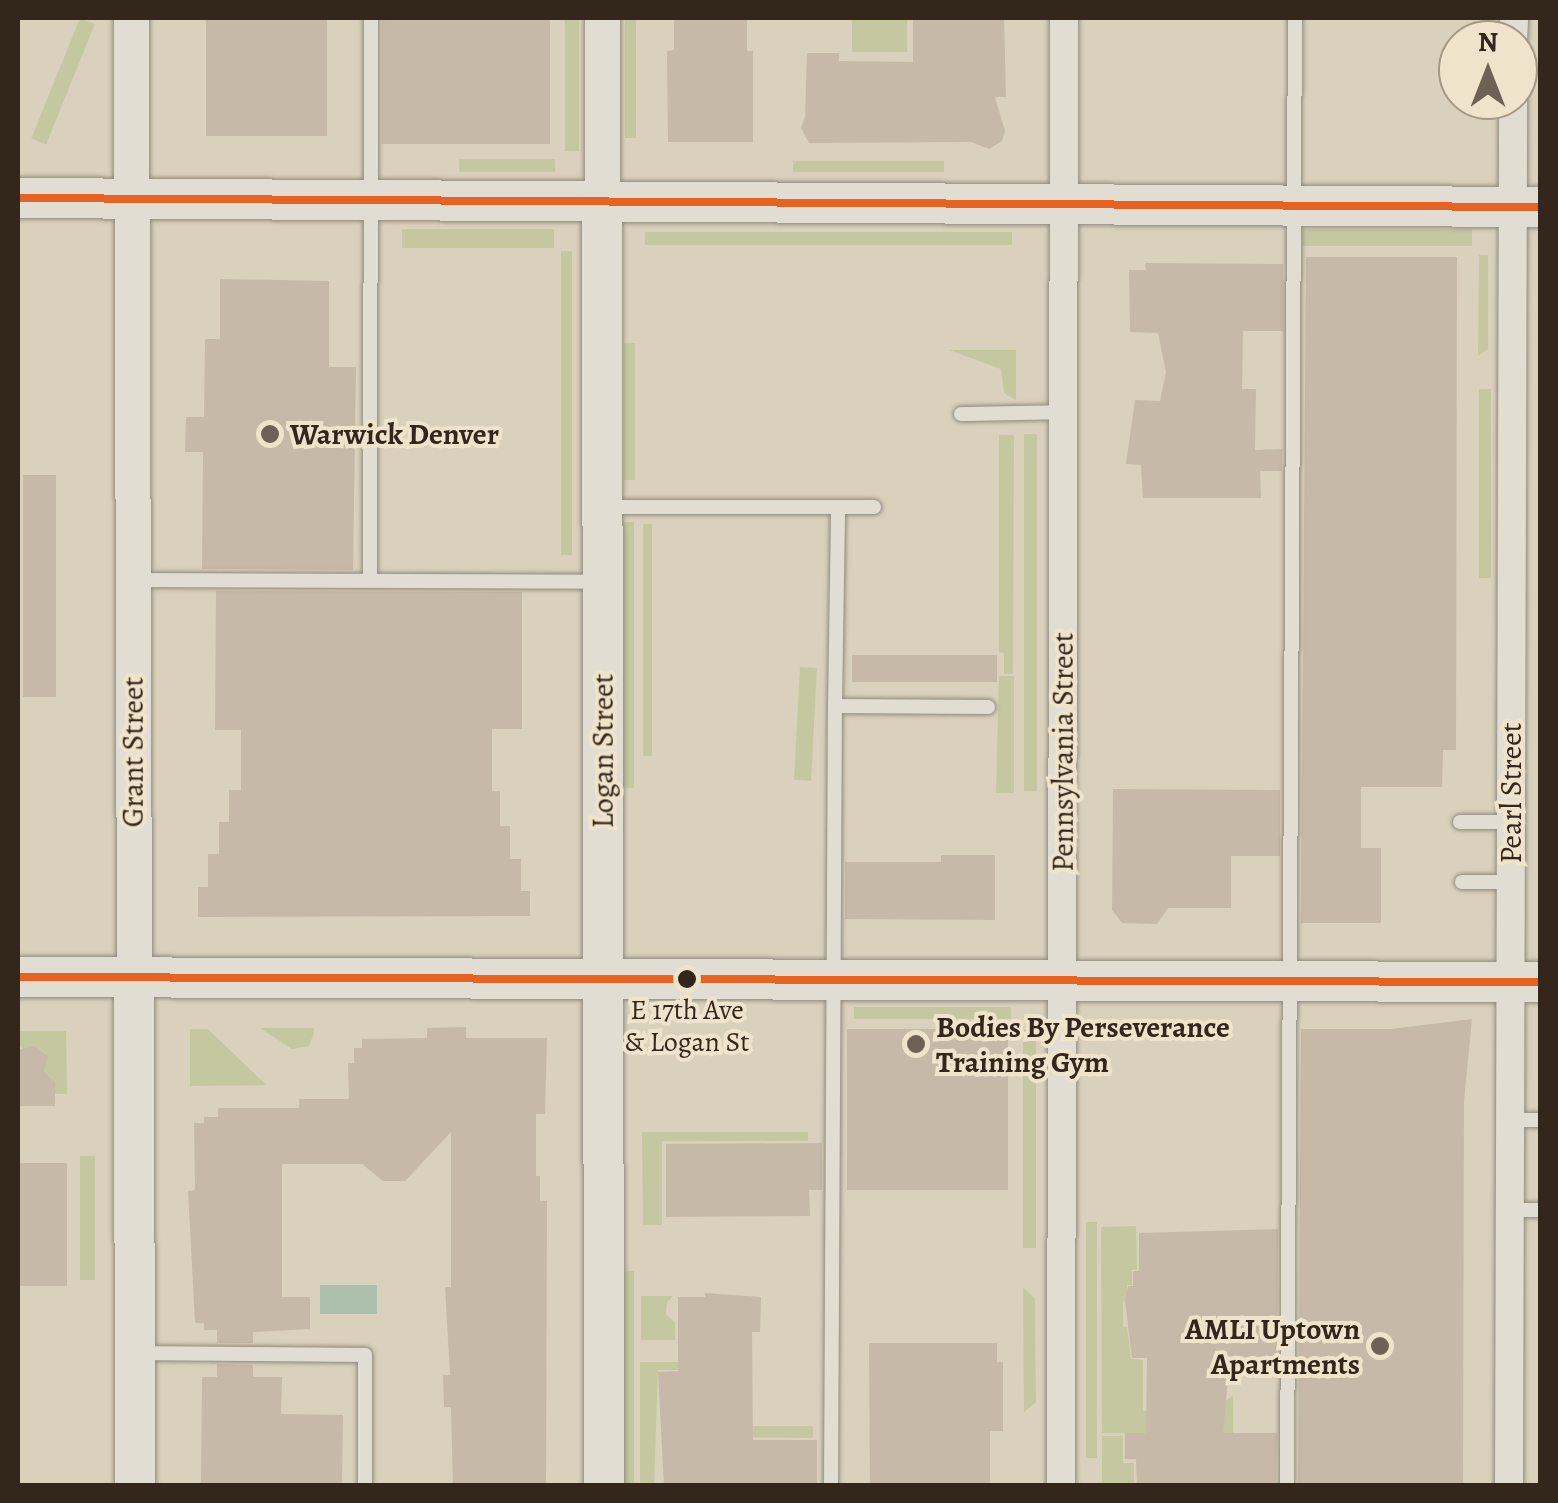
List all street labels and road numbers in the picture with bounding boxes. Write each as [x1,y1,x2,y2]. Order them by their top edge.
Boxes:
street label: Pennsylvania Street [1045,632,1081,872]
street label: Logan Street [585,674,621,828]
street label: Grant Street [115,677,151,827]
street label: Pearl Street [1493,722,1529,864]

